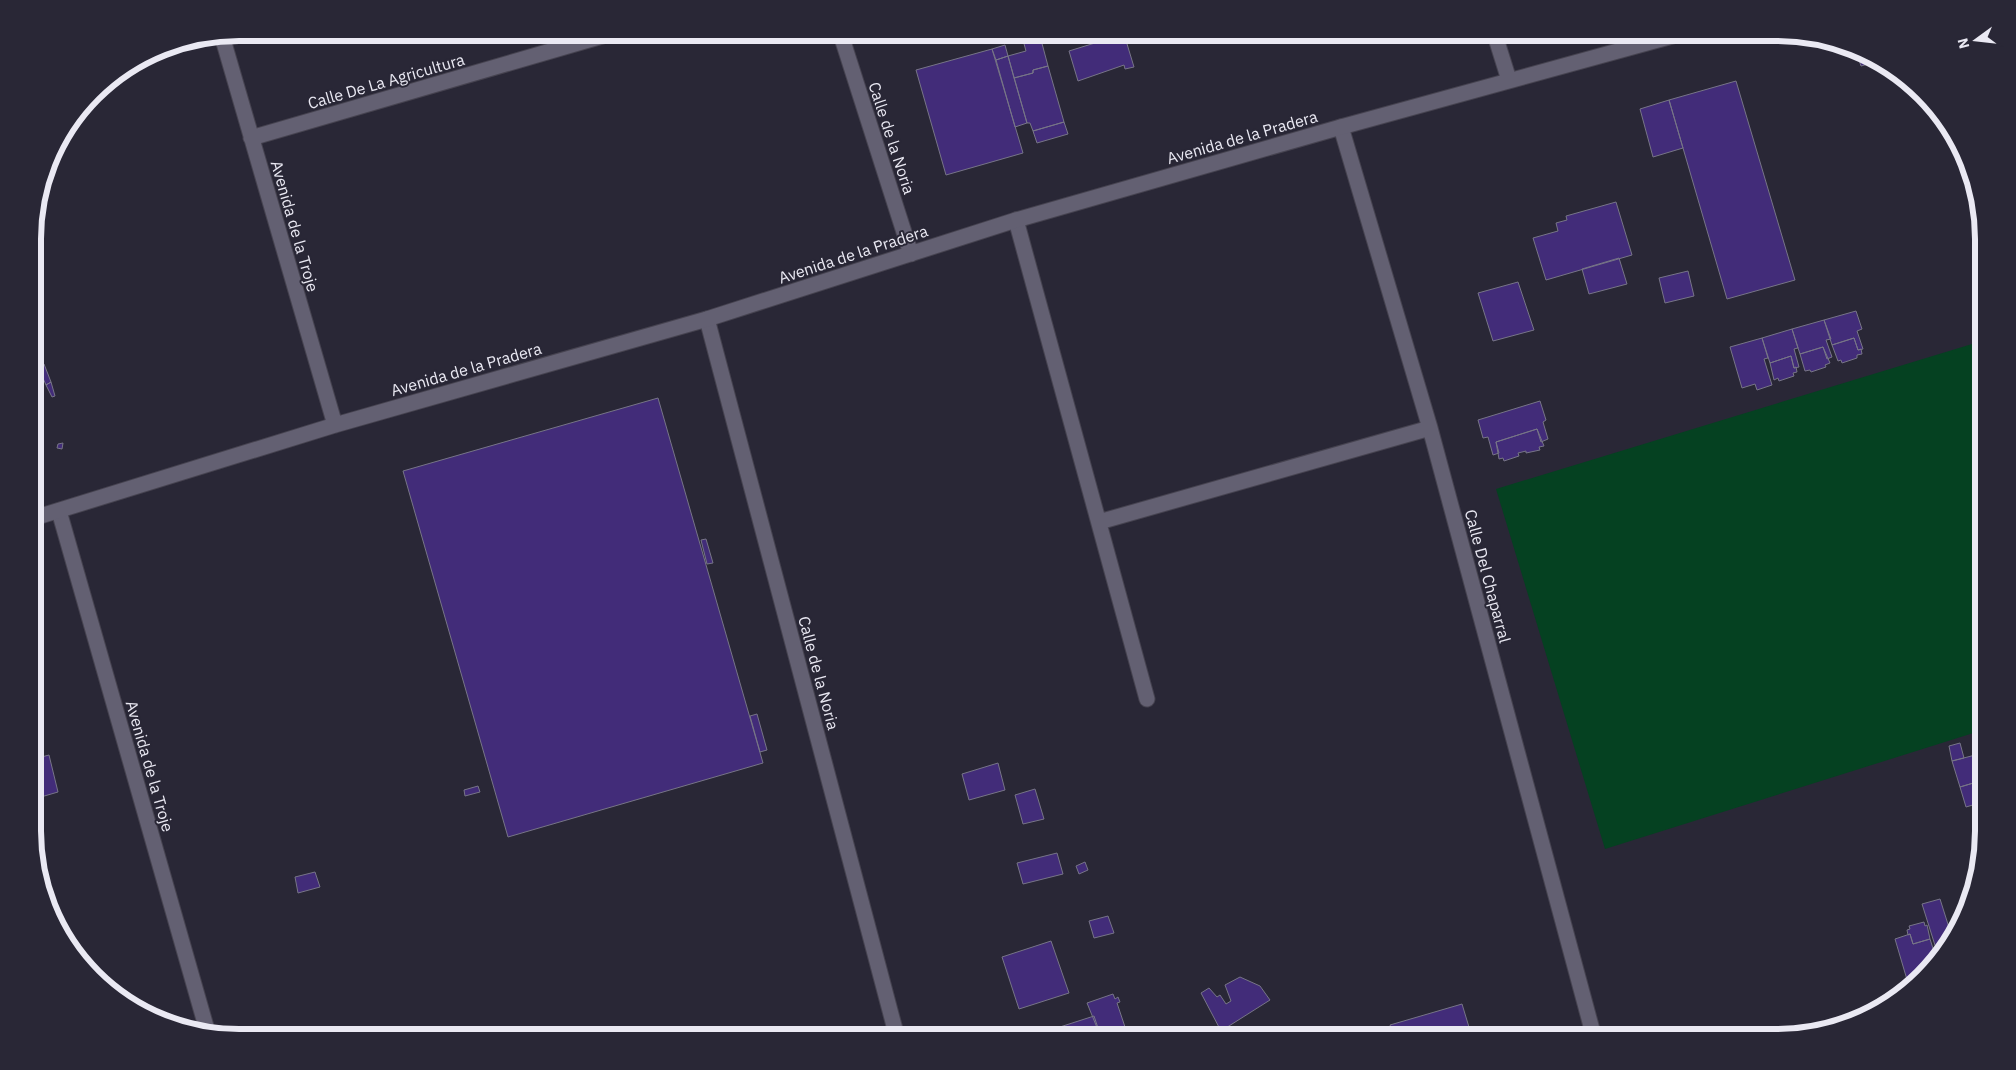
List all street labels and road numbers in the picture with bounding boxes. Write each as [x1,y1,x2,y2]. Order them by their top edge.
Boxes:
street label: Calle De La Agricultura [305,49,467,113]
street label: Calle de la Noria [864,79,920,197]
street label: Avenida de la Pradera [1164,106,1320,168]
street label: Avenida de la Troje [267,158,323,294]
street label: Avenida de la Pradera [776,220,931,288]
street label: Avenida de la Pradera [388,338,544,400]
street label: Calle Del Chaparral [1461,507,1515,645]
street label: Calle de la Noria [794,614,844,732]
street label: Avenida de la Troje [122,698,178,834]

